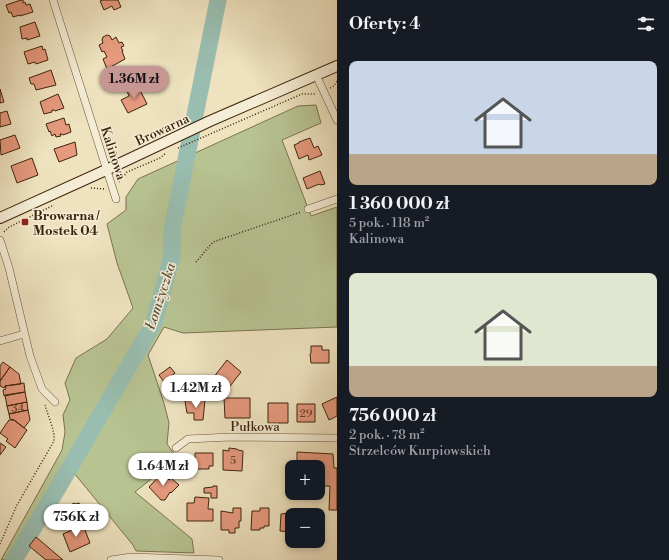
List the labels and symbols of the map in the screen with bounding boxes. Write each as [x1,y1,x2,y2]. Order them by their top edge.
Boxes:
pin: 1.36M zł [93,66,175,100]
street label: Browarna [132,110,192,150]
street label: Kalinowa [97,125,129,182]
place label: Browarna / Mostek 04 [33,208,100,239]
marker: Browarna / Mostek 04 [20,217,30,227]
water label: Łomżyczka [141,261,180,333]
pin: 1.42M zł [155,375,237,409]
house number: 34 [12,402,25,416]
house number: 29 [300,407,313,421]
street label: Pułkowa [230,419,280,435]
pin: 1.64M zł [122,453,204,487]
house number: 5 [230,454,236,468]
pin: 756K zł [39,504,113,538]

